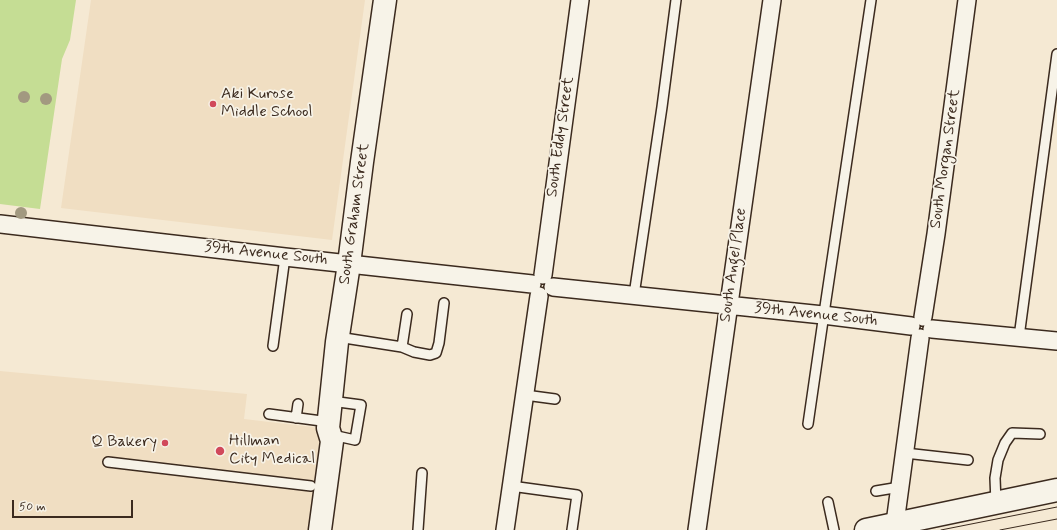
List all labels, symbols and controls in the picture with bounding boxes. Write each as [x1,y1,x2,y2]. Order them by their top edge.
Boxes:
street label: South Eddy Street [543,76,579,198]
place label: Aki Kurose Middle School [221,85,312,123]
street label: South Morgan Street [927,88,965,230]
marker: Aki Kurose Middle School [208,99,218,109]
street label: South Graham Street [336,142,374,286]
street label: South Angel Place [716,207,752,323]
street label: 39th Avenue South [203,238,329,270]
street label: 39th Avenue South [753,299,879,331]
place label: Hillman City Medical [229,432,315,470]
place label: Q Bakery [91,433,157,453]
marker: Q Bakery [160,438,170,448]
marker: Hillman City Medical [214,445,226,457]
scale bar [14,492,135,518]
text: 50 m [19,499,46,515]

